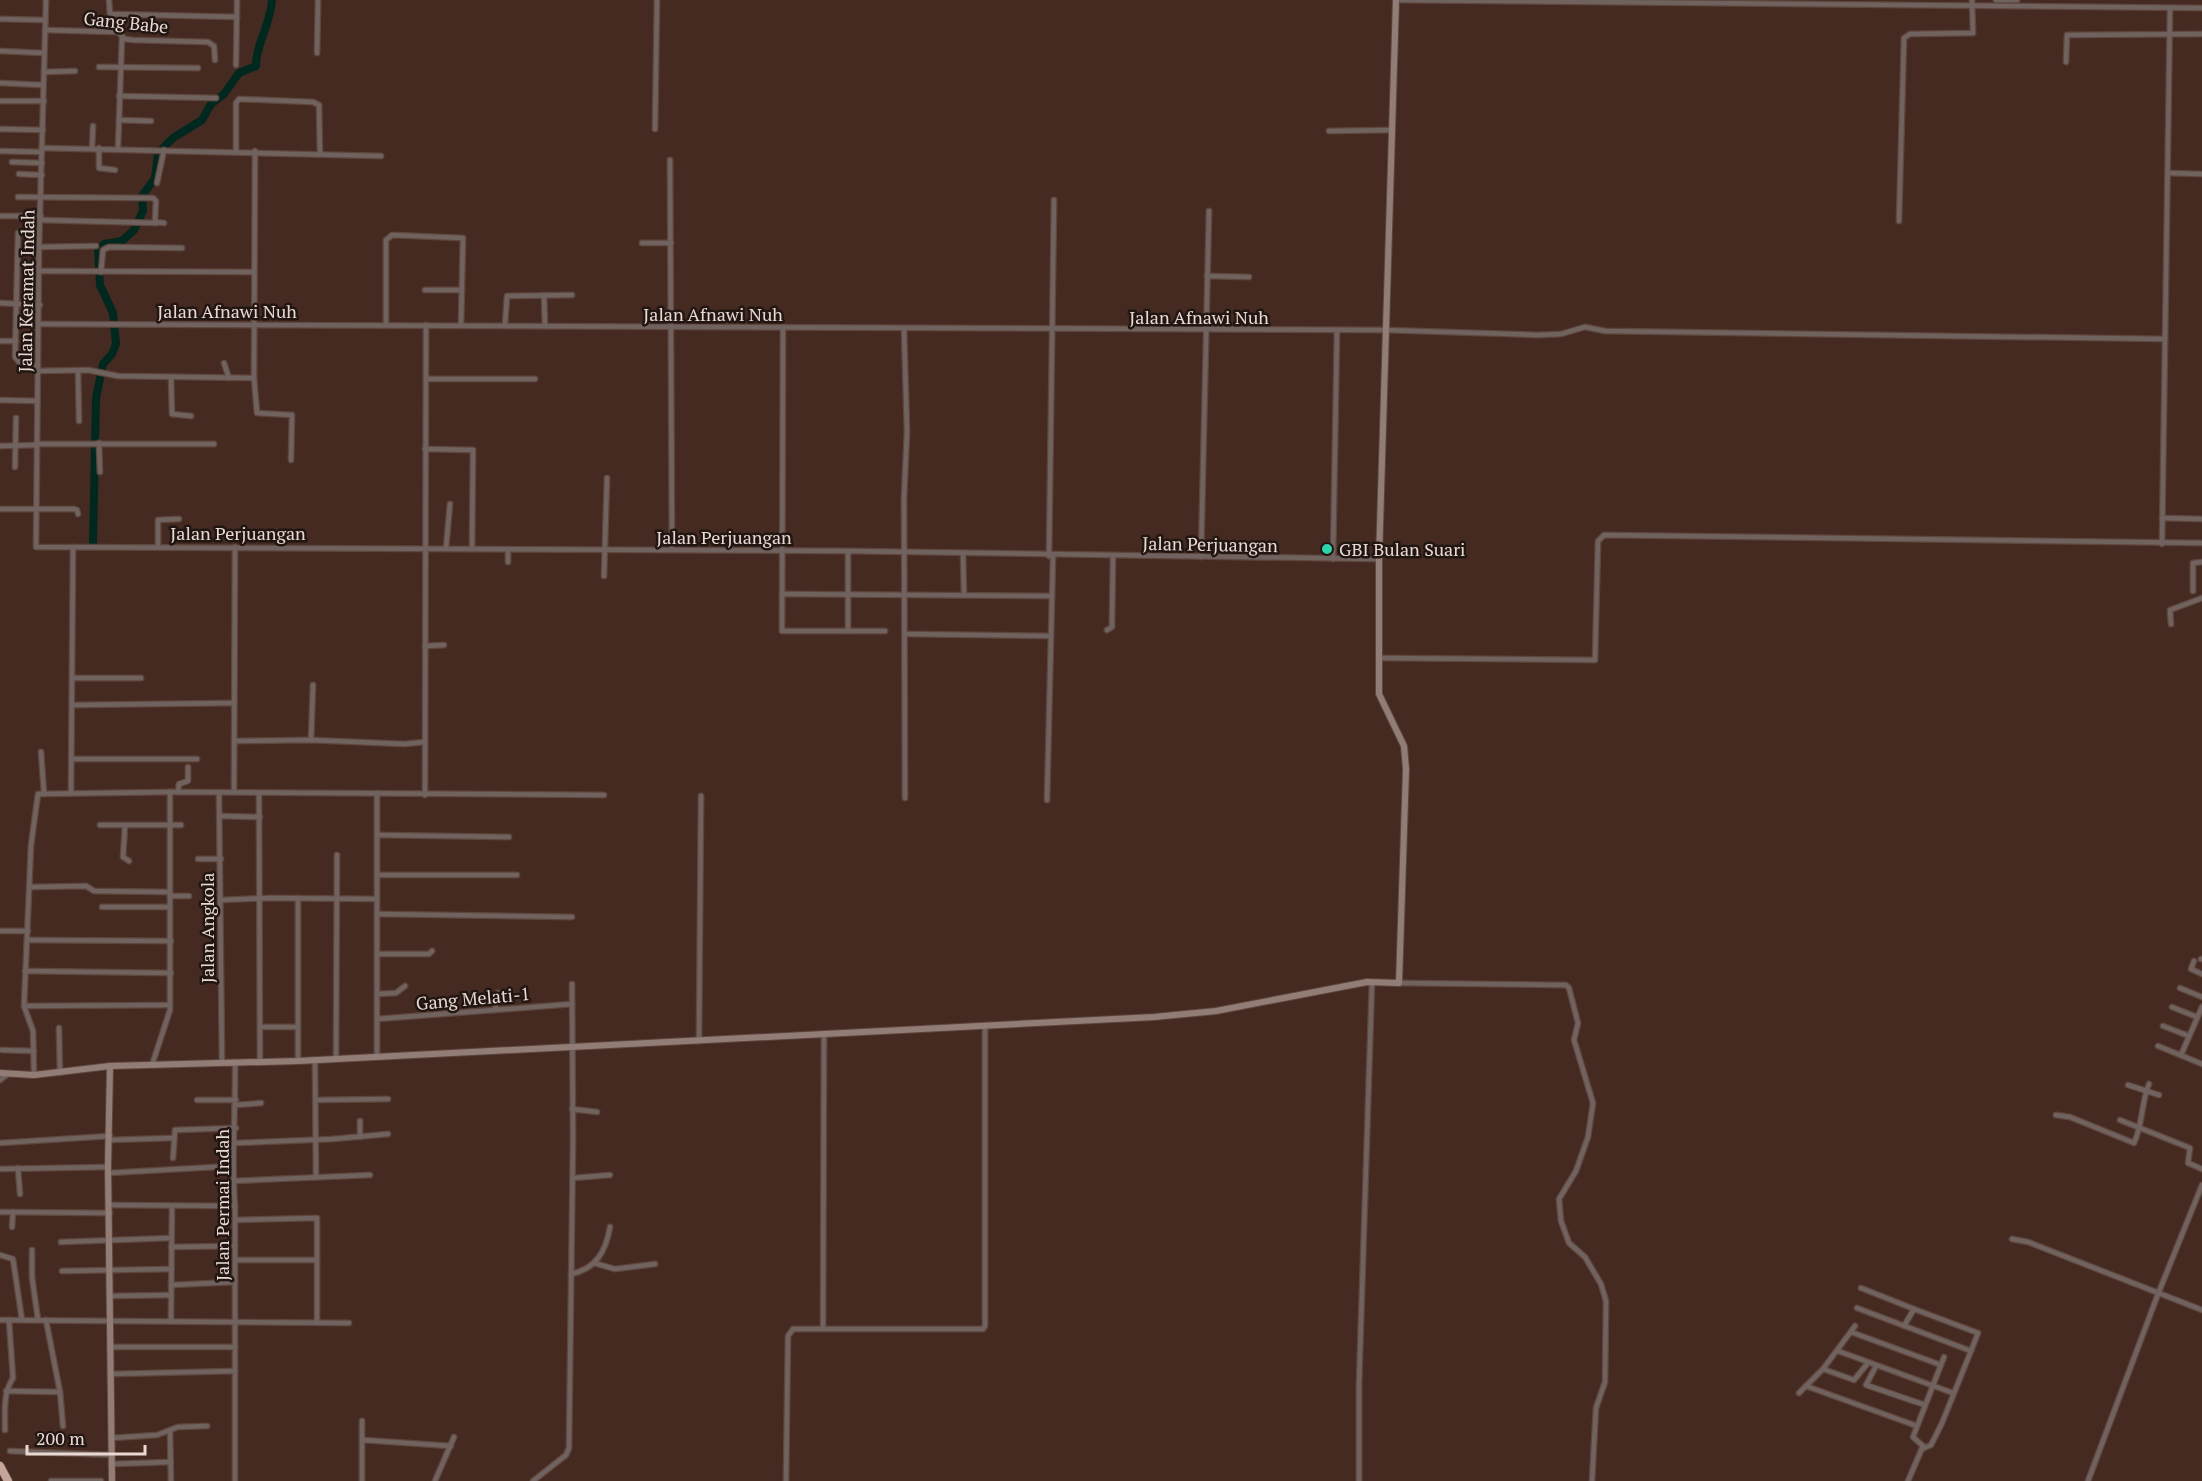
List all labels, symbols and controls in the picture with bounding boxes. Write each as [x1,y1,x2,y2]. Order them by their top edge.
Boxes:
street label: Gang Babe [82,6,170,38]
street label: Jalan Keramat Indah [13,209,39,373]
street label: Jalan Afnawi Nuh [157,299,297,323]
street label: Jalan Afnawi Nuh [643,302,783,326]
street label: Jalan Afnawi Nuh [1129,305,1269,329]
street label: Jalan Perjuangan [170,521,306,545]
street label: Jalan Perjuangan [656,525,792,549]
street label: Jalan Perjuangan [1142,531,1278,557]
place label: GBI Bulan Suari [1339,537,1466,561]
marker: GBI Bulan Suari [1320,542,1334,556]
street label: Jalan Angkola [195,873,219,983]
street label: Gang Melati-1 [415,981,531,1015]
street label: Jalan Permai Indah [210,1129,234,1281]
scale bar [27,1418,146,1456]
text: 200 m [36,1426,85,1450]

